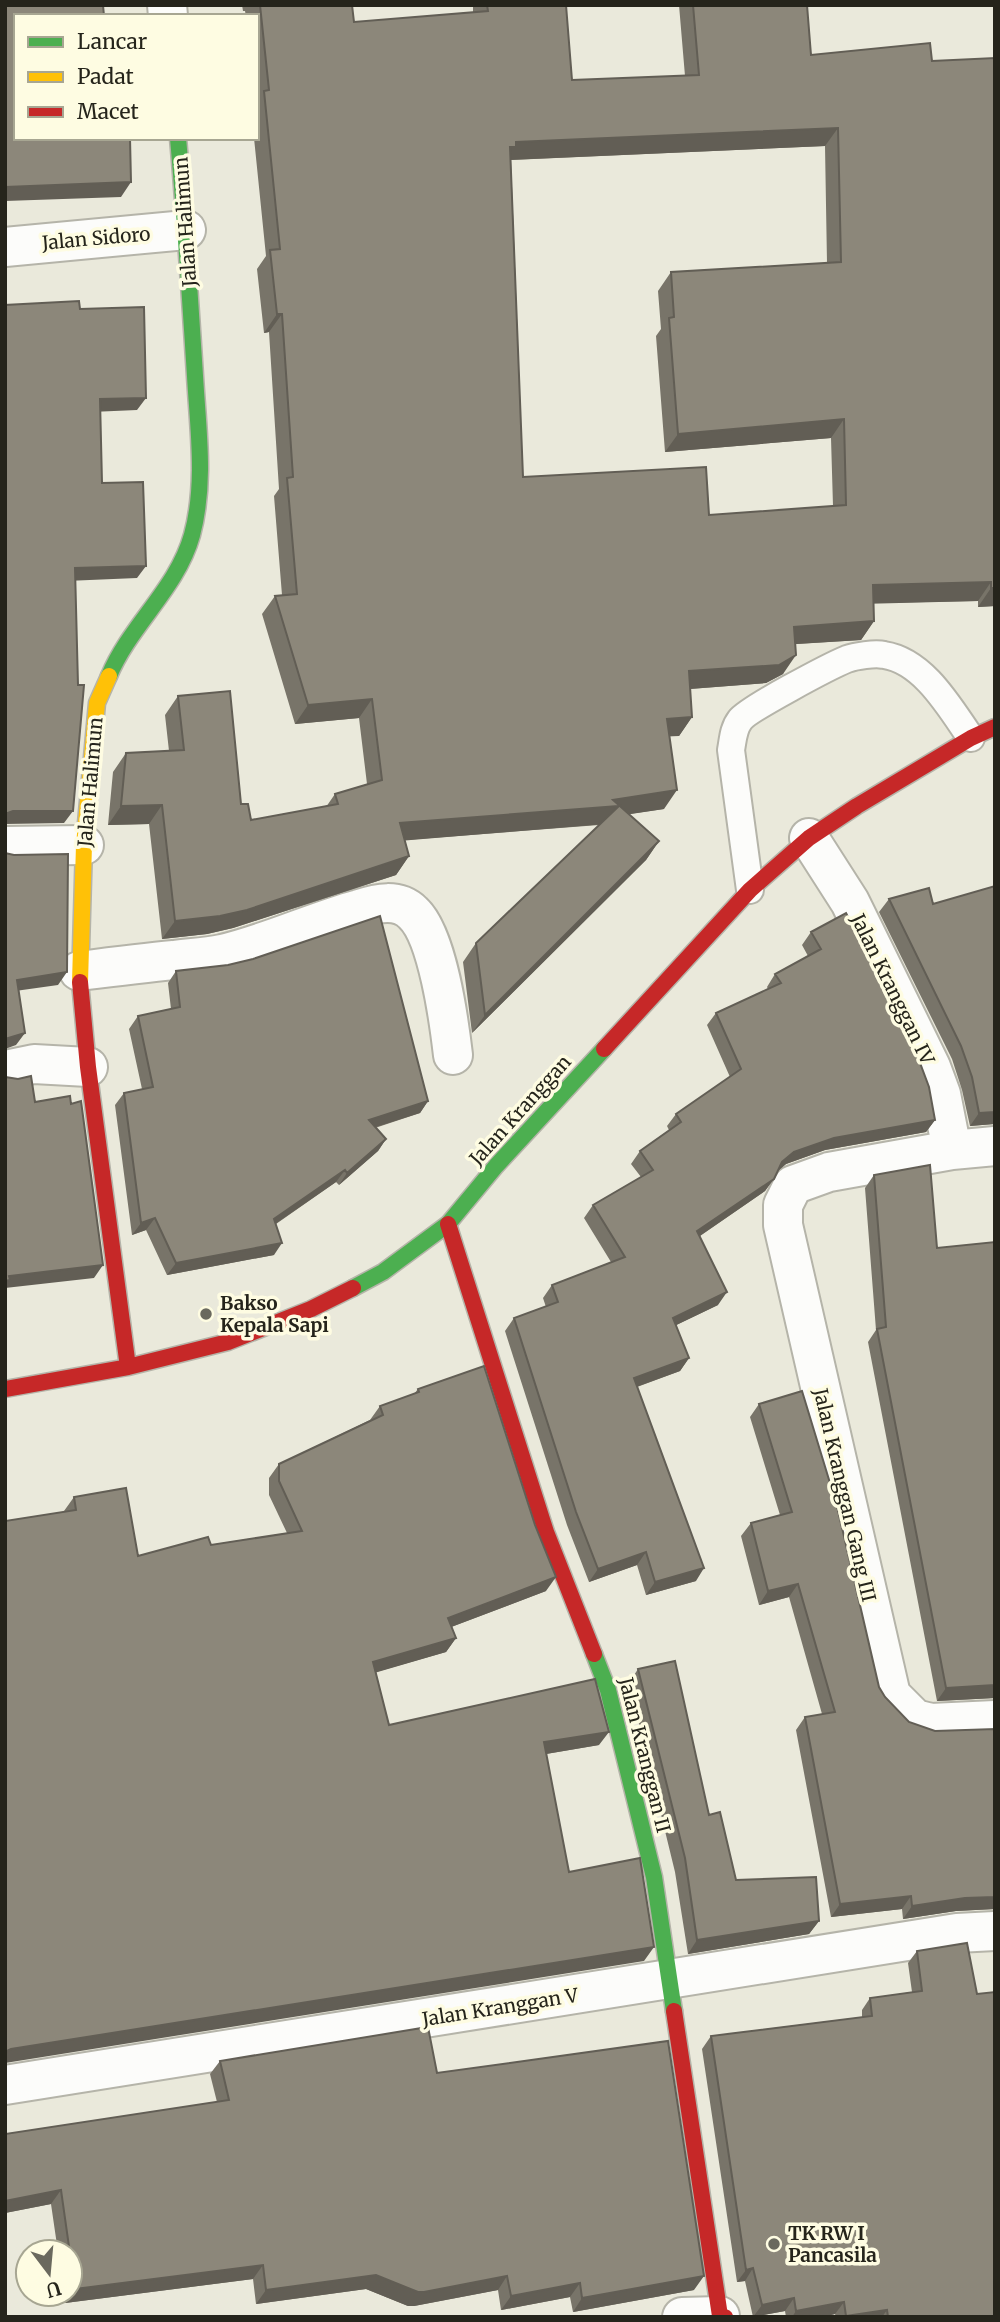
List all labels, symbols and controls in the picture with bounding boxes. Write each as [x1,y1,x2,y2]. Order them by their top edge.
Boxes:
legend [14,14,259,140]
text: Lancar [77,28,147,55]
text: Padat [77,63,134,90]
text: Macet [77,98,139,125]
street label: Jalan Halimun [168,156,202,289]
street label: Jalan Sidoro [40,221,151,255]
street label: Jalan Halimun [72,716,108,849]
street label: Jalan Kranggan IV [846,909,941,1070]
street label: Jalan Kranggan [463,1050,576,1171]
place label: Bakso Kepala Sapi [220,1291,329,1337]
marker: Bakso Kepala Sapi [198,1306,214,1322]
street label: Jalan Kranggan Gang III [809,1385,881,1604]
street label: Jalan Kranggan II [614,1674,676,1835]
street label: Jalan Kranggan V [419,1983,581,2031]
place label: TK RW I Pancasila [788,2221,877,2267]
marker: TK RW I Pancasila [766,2236,782,2252]
north arrow [14,2238,84,2308]
text: U [44,2276,64,2303]

